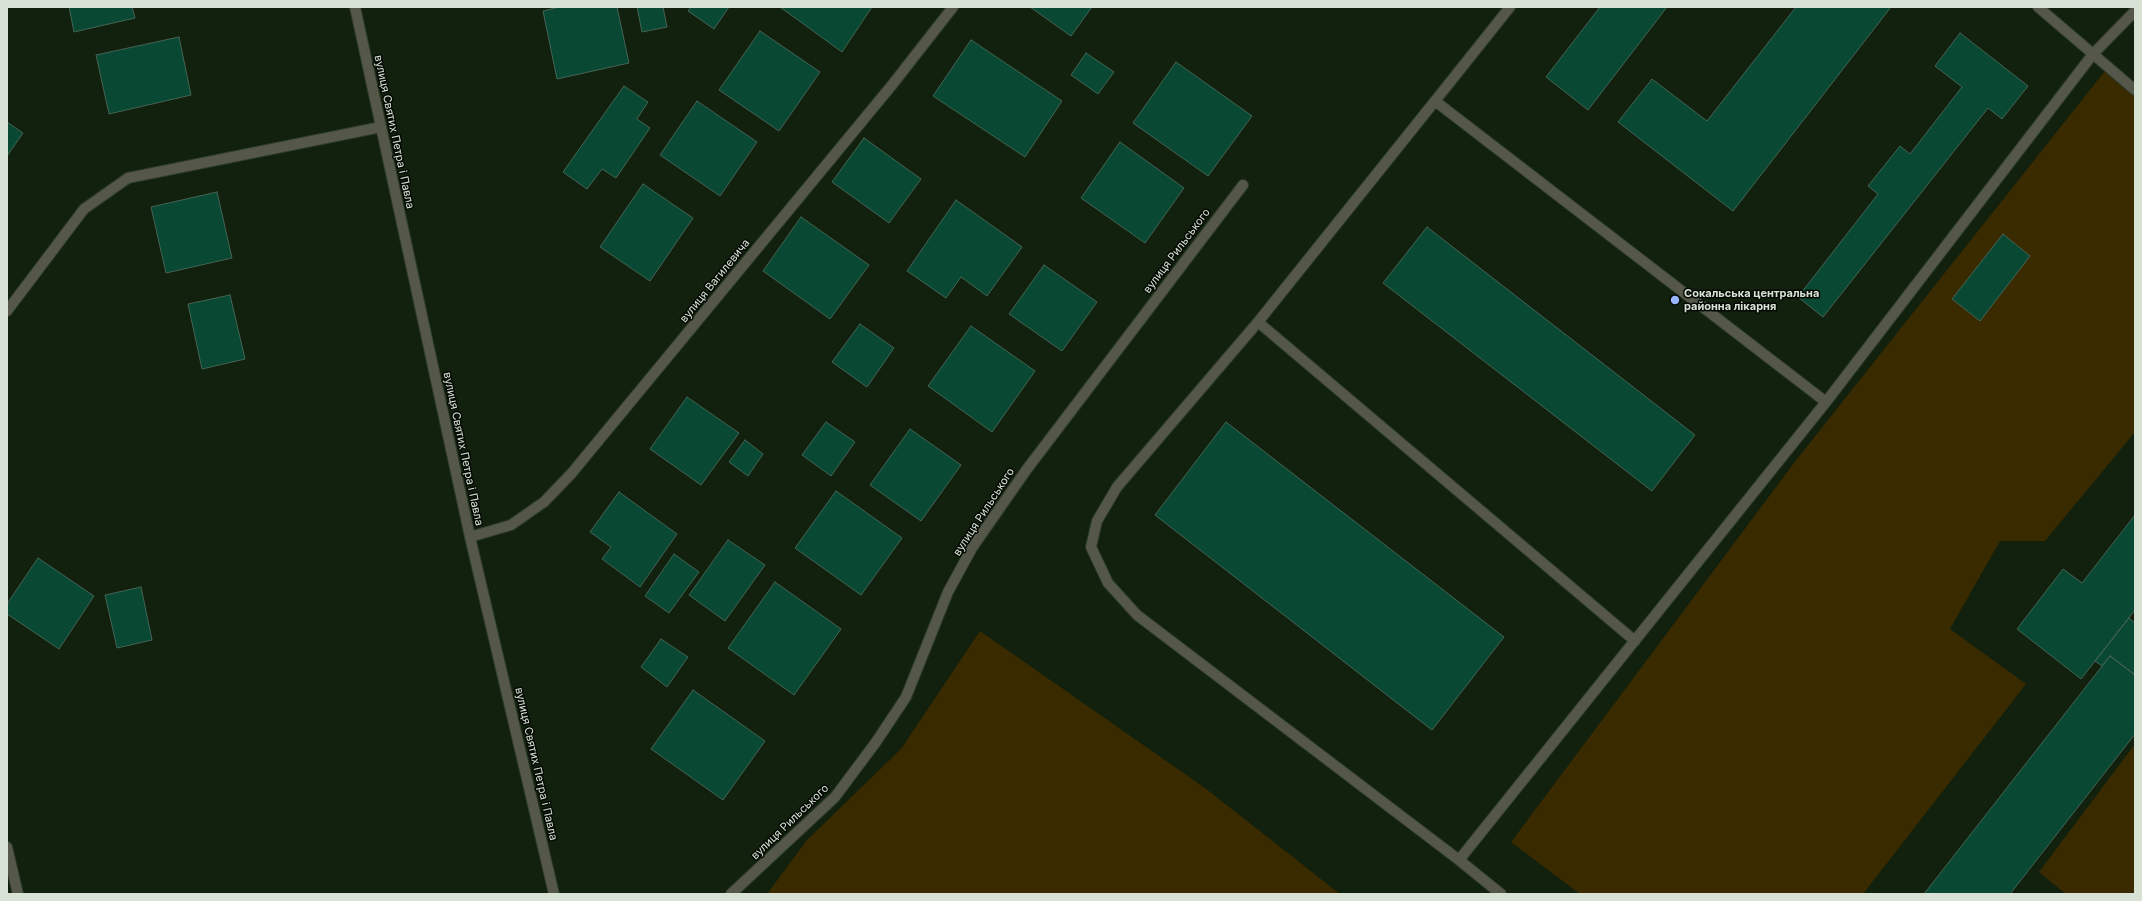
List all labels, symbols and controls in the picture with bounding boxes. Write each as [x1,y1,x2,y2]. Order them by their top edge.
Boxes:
street label: вулиця Святих Петра і Павла [371,54,417,210]
street label: вулиця Рильського [1141,206,1213,296]
street label: вулиця Вагилевича [677,237,753,325]
place label: Сокальська центральна районна лікарня [1684,287,1819,313]
marker: Сокальська центральна районна лікарня [1669,294,1681,306]
street label: вулиця Святих Петра і Павла [440,371,486,527]
street label: вулиця Рильського [951,465,1017,559]
street label: вулиця Святих Петра і Павла [512,686,560,842]
street label: вулиця Рильського [749,782,831,862]

